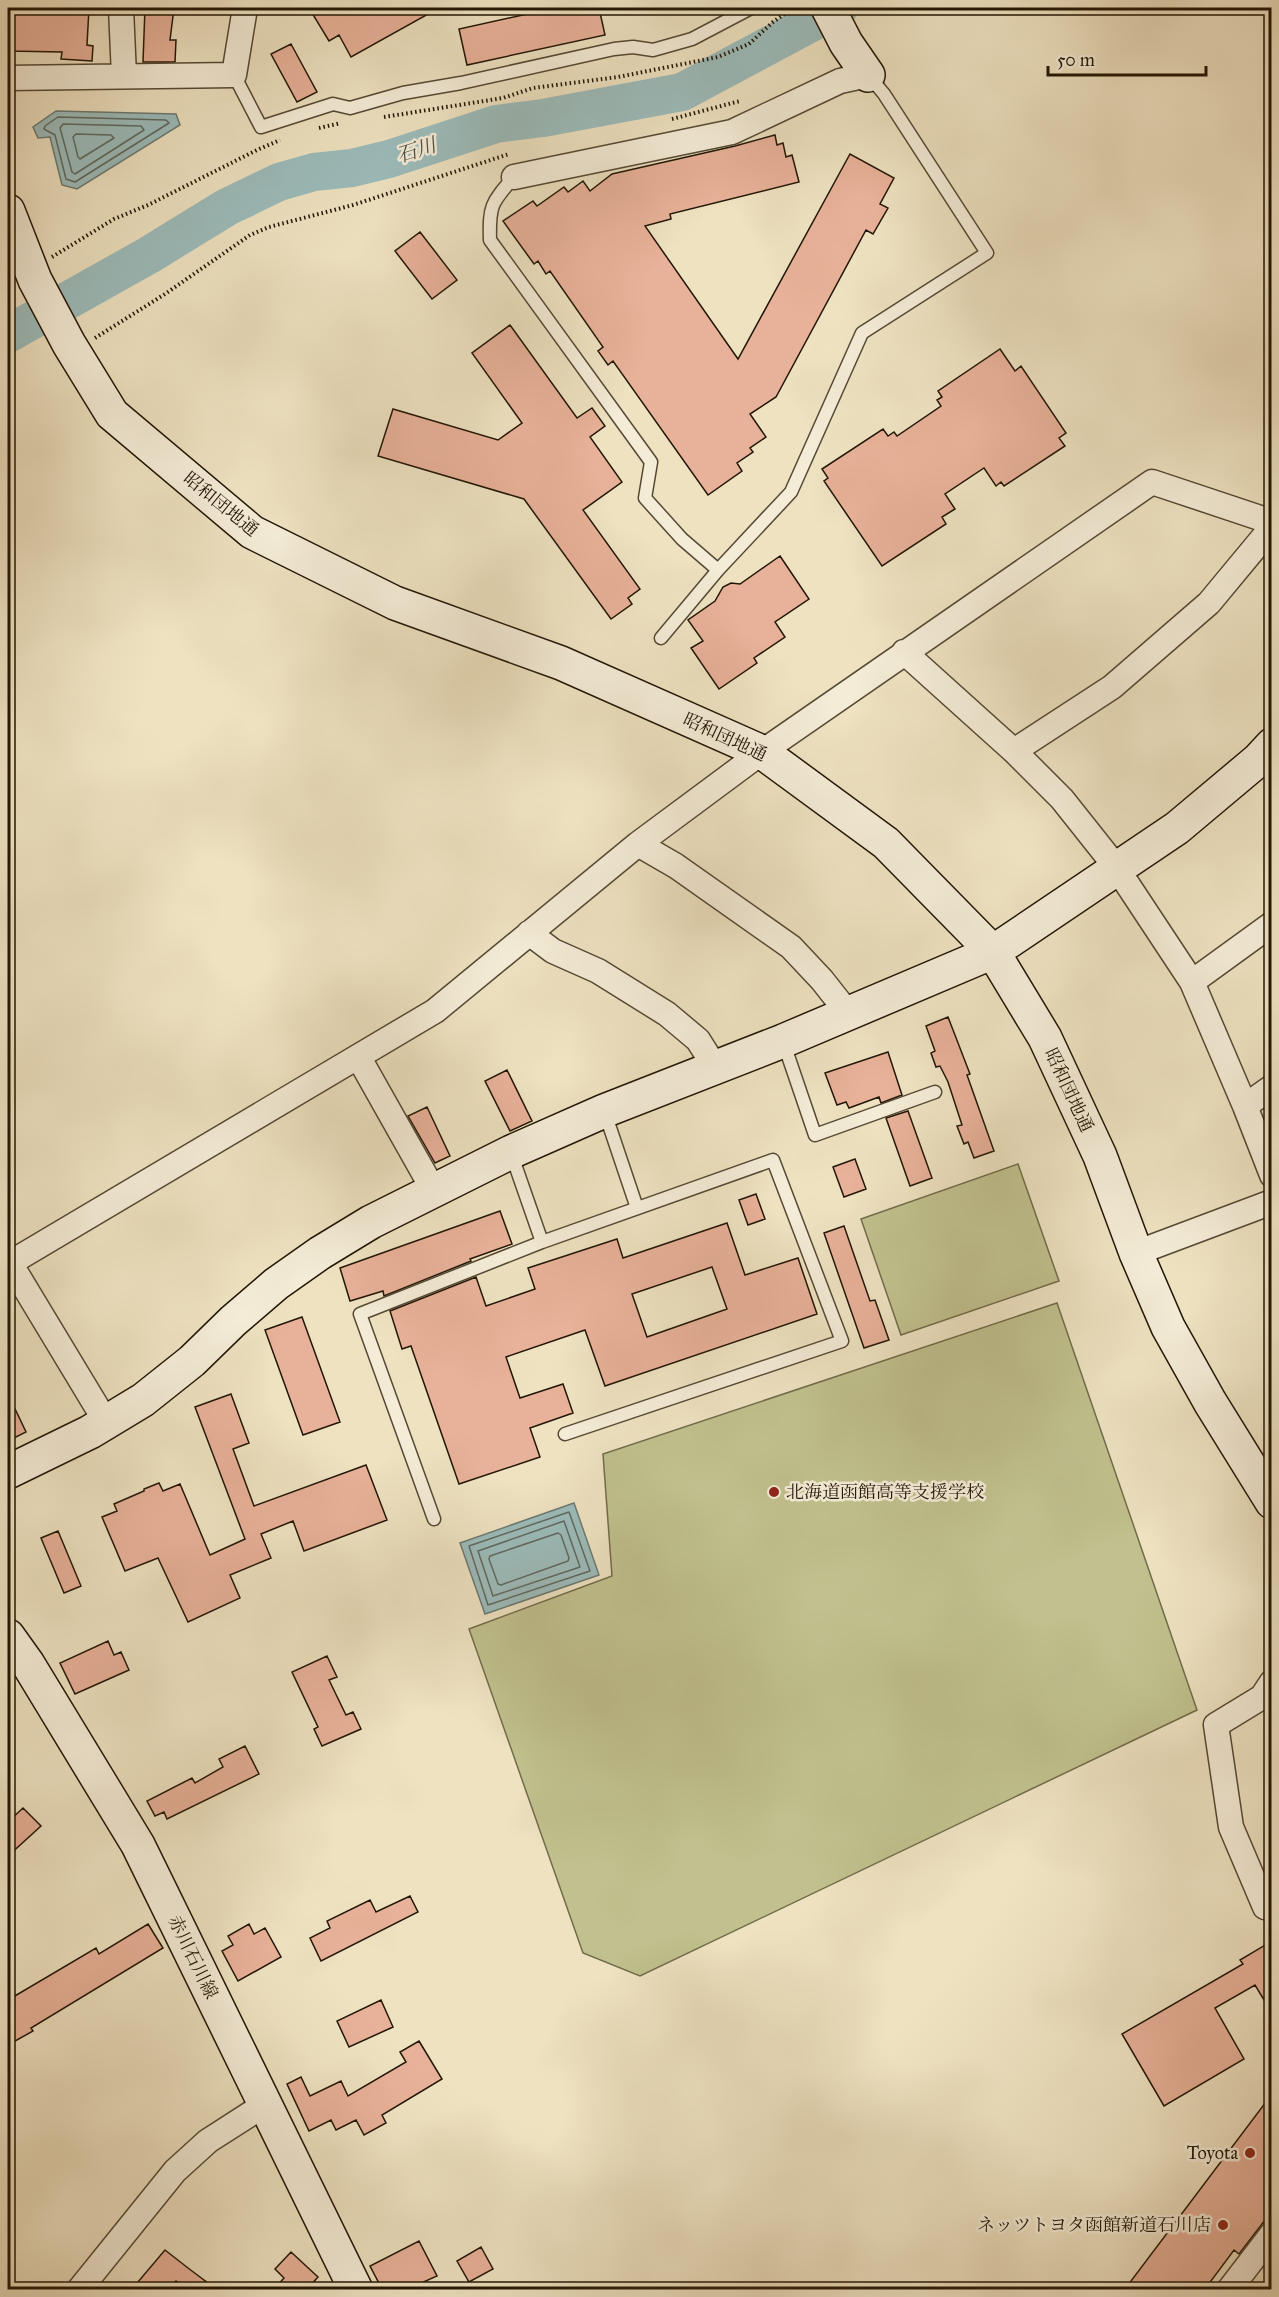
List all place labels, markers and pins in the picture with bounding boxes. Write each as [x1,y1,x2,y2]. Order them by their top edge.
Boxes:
place label: 北海道函館高等支援学校 [786,1481,984,1503]
marker: 北海道函館高等支援学校 [767,1485,781,1499]
place label: Toyota [1187,2142,1238,2164]
marker: Toyota [1243,2146,1257,2160]
place label: ネッツトヨタ函館新道石川店 [977,2214,1211,2236]
marker: ネッツトヨタ函館新道石川店 [1216,2218,1230,2232]

